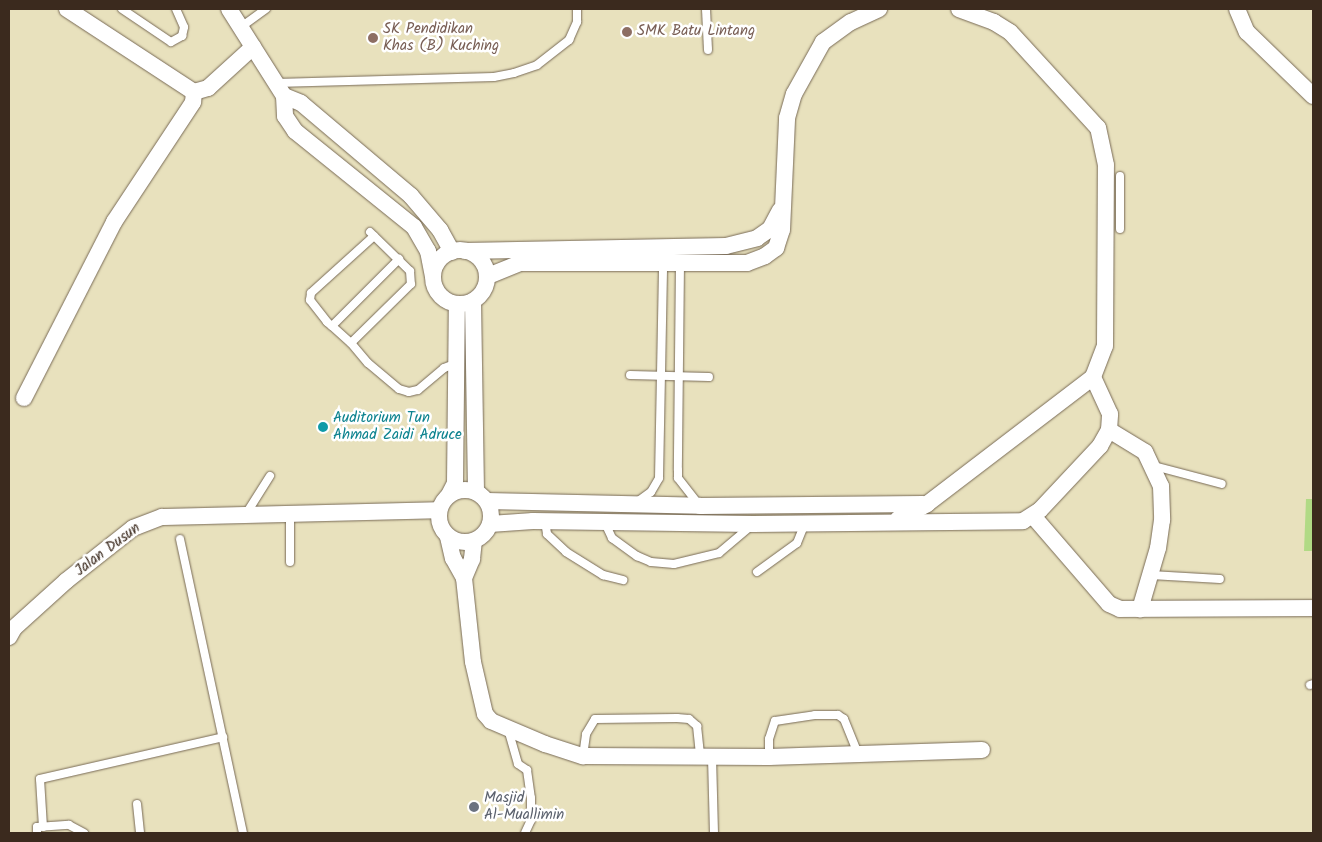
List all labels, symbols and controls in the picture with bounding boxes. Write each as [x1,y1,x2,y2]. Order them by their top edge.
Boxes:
place label: SK Pendidikan Khas (B) Kuching [383,20,499,55]
place label: SMK Batu Lintang [637,23,755,41]
marker: SMK Batu Lintang [621,26,633,38]
marker: SK Pendidikan Khas (B) Kuching [367,32,379,44]
place label: Auditorium Tun Ahmad Zaidi Adruce [333,409,462,444]
marker: Auditorium Tun Ahmad Zaidi Adruce [317,421,329,433]
street label: Jalan Dusun [72,520,144,580]
place label: Masjid Al-Muallimin [484,789,564,824]
marker: Masjid Al-Muallimin [468,801,480,813]

